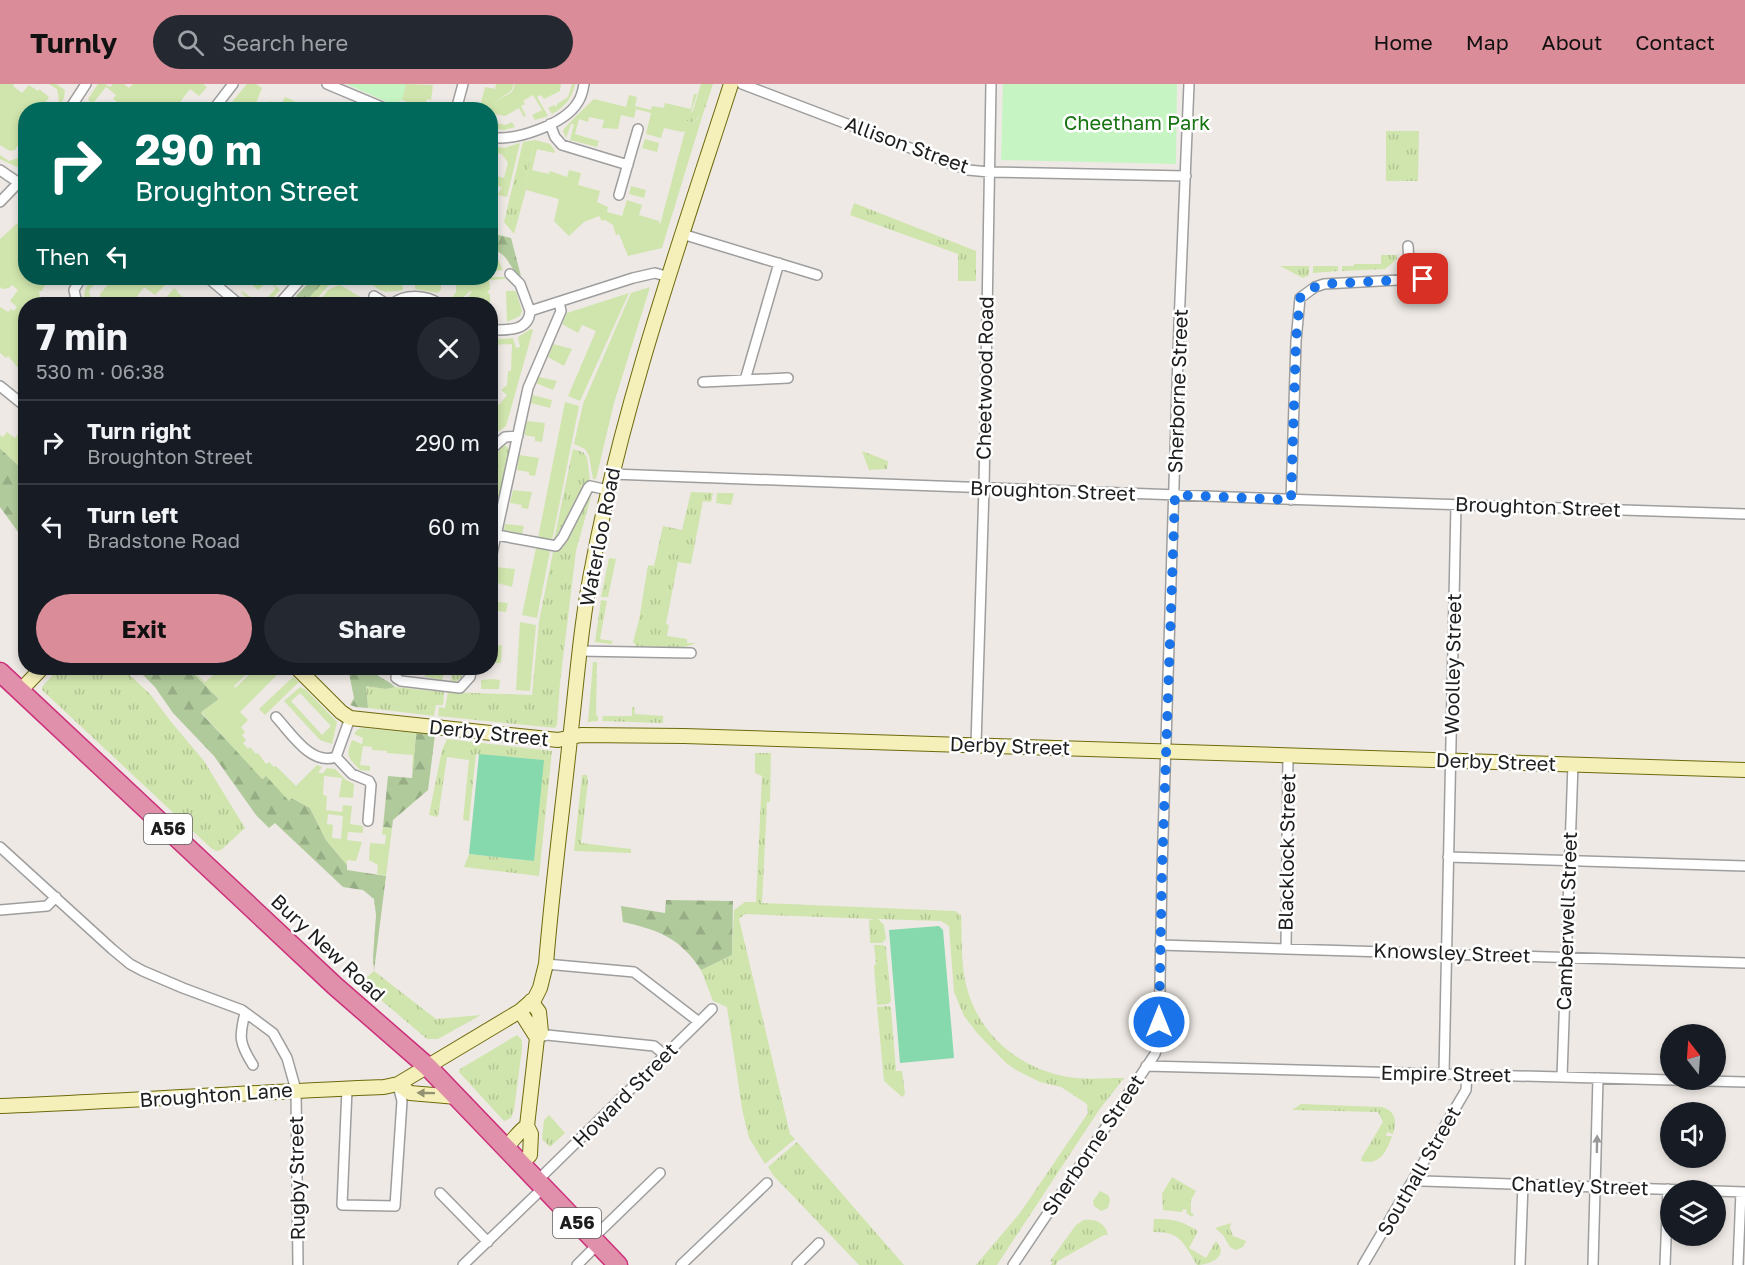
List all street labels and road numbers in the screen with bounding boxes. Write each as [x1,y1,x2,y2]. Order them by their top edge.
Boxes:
street label: Allison Street [842,111,973,178]
street label: Cheetwood Road [971,296,997,460]
street label: Sherborne Street [1162,308,1192,474]
street label: Waterloo Road [574,465,624,608]
street label: Broughton Street [970,475,1136,505]
street label: Broughton Street [1455,491,1621,521]
street label: Woolley Street [1439,593,1465,735]
street label: Derby Street [428,714,550,750]
street label: Derby Street [949,731,1071,759]
street label: Derby Street [1435,747,1557,775]
street label: Blacklock Street [1273,773,1299,931]
road number: A56 [144,814,192,844]
street label: Camberwell Street [1551,831,1581,1011]
street label: Bury New Road [267,888,391,1006]
street label: Knowsley Street [1373,937,1531,967]
street label: Howard Street [567,1037,682,1152]
street label: Empire Street [1380,1060,1512,1086]
street label: Sherborne Street [1036,1069,1148,1219]
street label: Broughton Lane [138,1077,293,1111]
street label: Southall Street [1371,1101,1465,1240]
street label: Rugby Street [283,1115,309,1241]
street label: Chatley Street [1511,1171,1649,1199]
road number: A56 [553,1208,601,1238]

